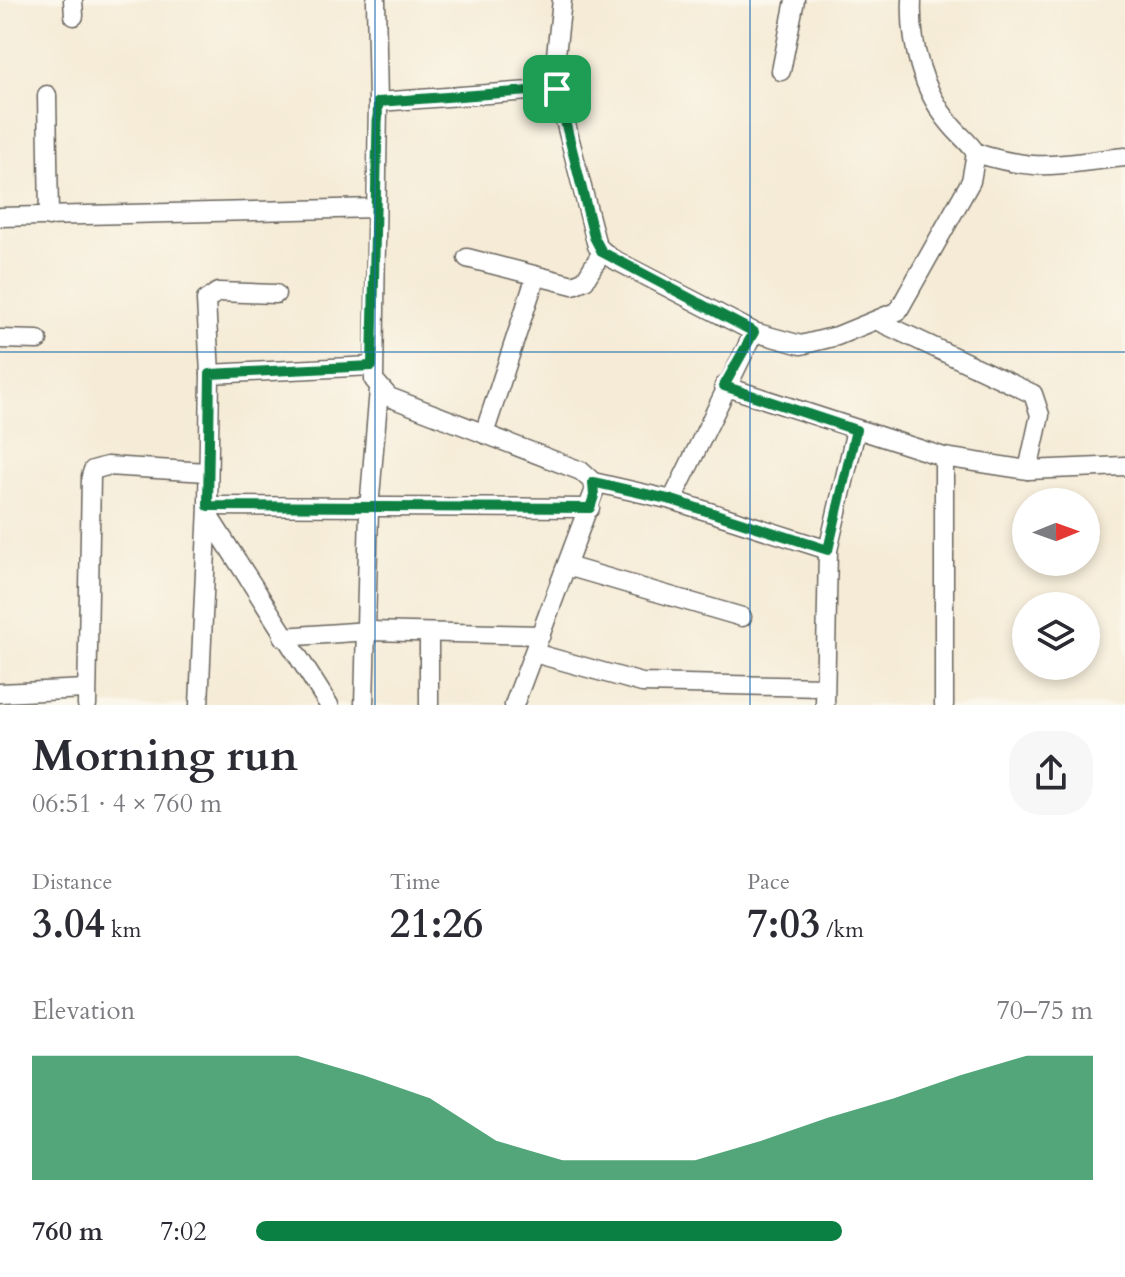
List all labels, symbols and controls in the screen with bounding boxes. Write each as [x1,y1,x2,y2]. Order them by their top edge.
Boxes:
pin [523,55,591,123]
icon: arrive [535,67,579,111]
north arrow [1012,488,1100,576]
map controls [1012,488,1100,680]
button: layers [1012,592,1100,680]
text: Morning run [32,726,298,786]
button: share [1009,731,1093,815]
text: 06:51 · 4 × 760 m [32,786,222,821]
text: Distance [32,867,112,897]
text: Time [390,867,441,897]
text: Pace [747,867,790,897]
text: 3.04 [32,897,105,952]
text: 21:26 [390,897,483,952]
text: 7:03 [747,897,820,952]
text: km [105,915,141,945]
text: /km [820,915,864,945]
text: Elevation [32,993,135,1028]
text: 70–75 m [996,993,1093,1028]
text: 760 m [32,1214,103,1249]
text: 7:02 [160,1214,207,1249]

